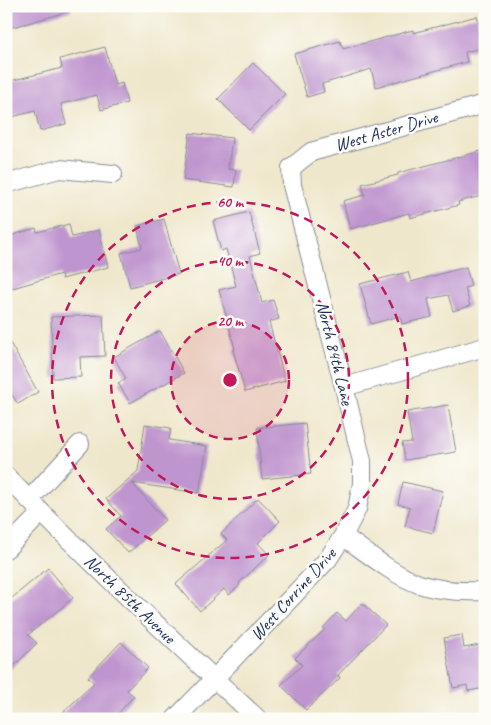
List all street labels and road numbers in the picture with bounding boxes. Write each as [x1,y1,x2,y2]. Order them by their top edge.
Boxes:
street label: West Aster Drive [332,106,441,156]
street label: North 84th Lane [311,299,359,408]
street label: West Corrine Drive [246,542,341,645]
street label: North 85th Avenue [80,550,181,649]

